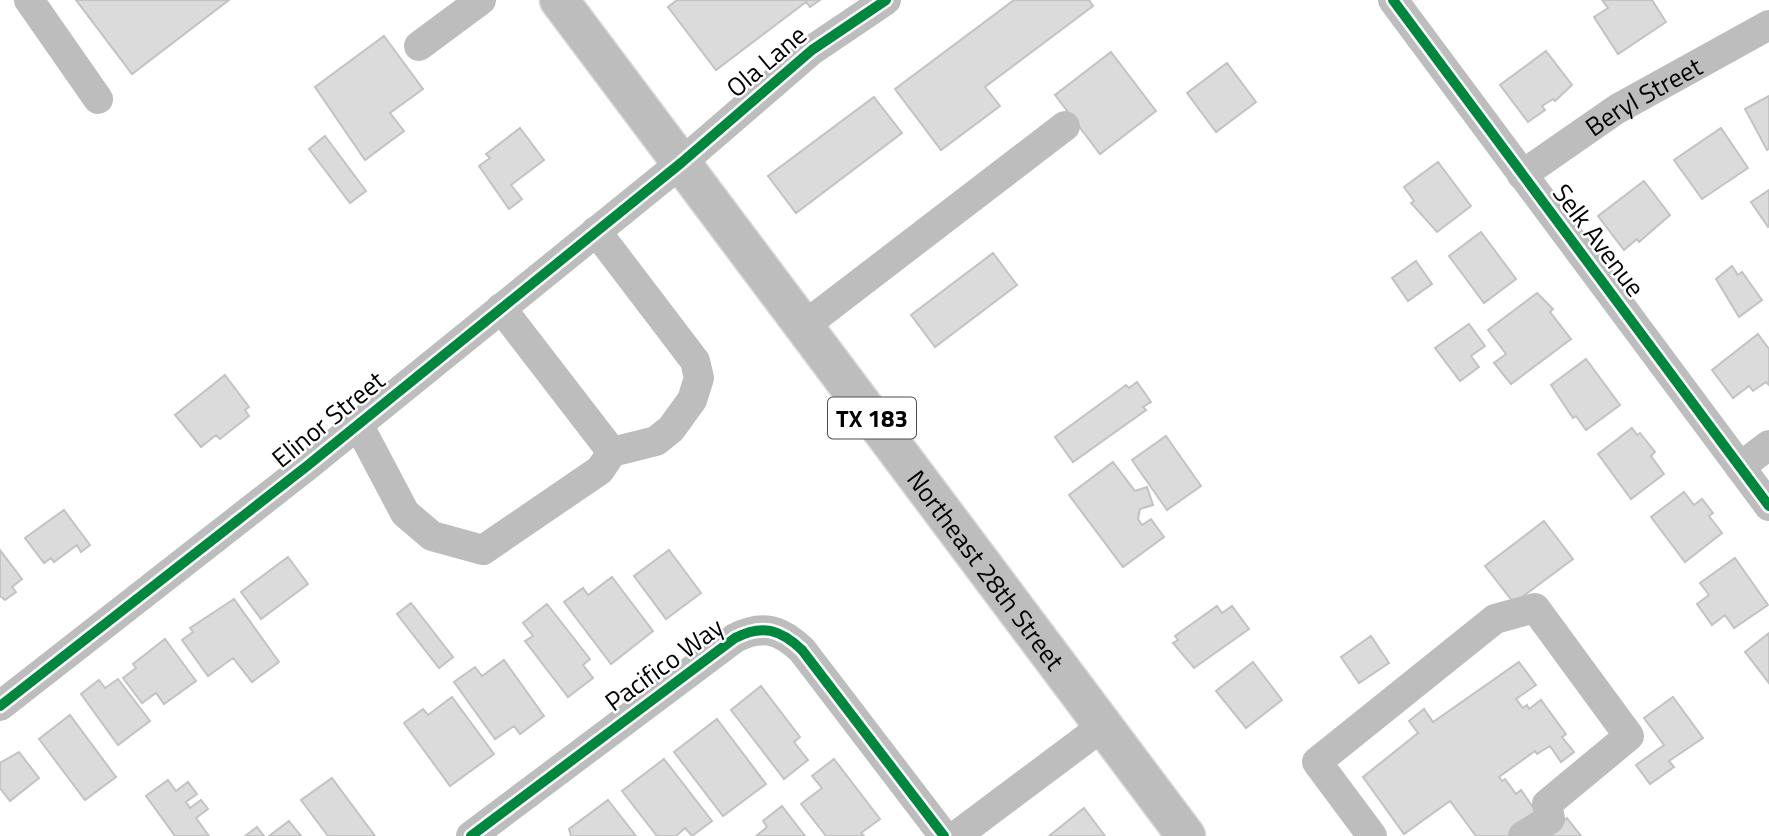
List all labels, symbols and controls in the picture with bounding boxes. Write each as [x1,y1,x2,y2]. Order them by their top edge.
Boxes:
street label: Ola Lane [717,16,815,106]
street label: Beryl Street [1577,46,1709,145]
street label: Selk Avenue [1543,175,1655,305]
street label: Elinor Street [263,361,393,477]
road number: TX 183 [828,398,916,438]
street label: Northeast 28th Street [898,461,1074,678]
street label: Pacifico Way [597,608,731,720]

